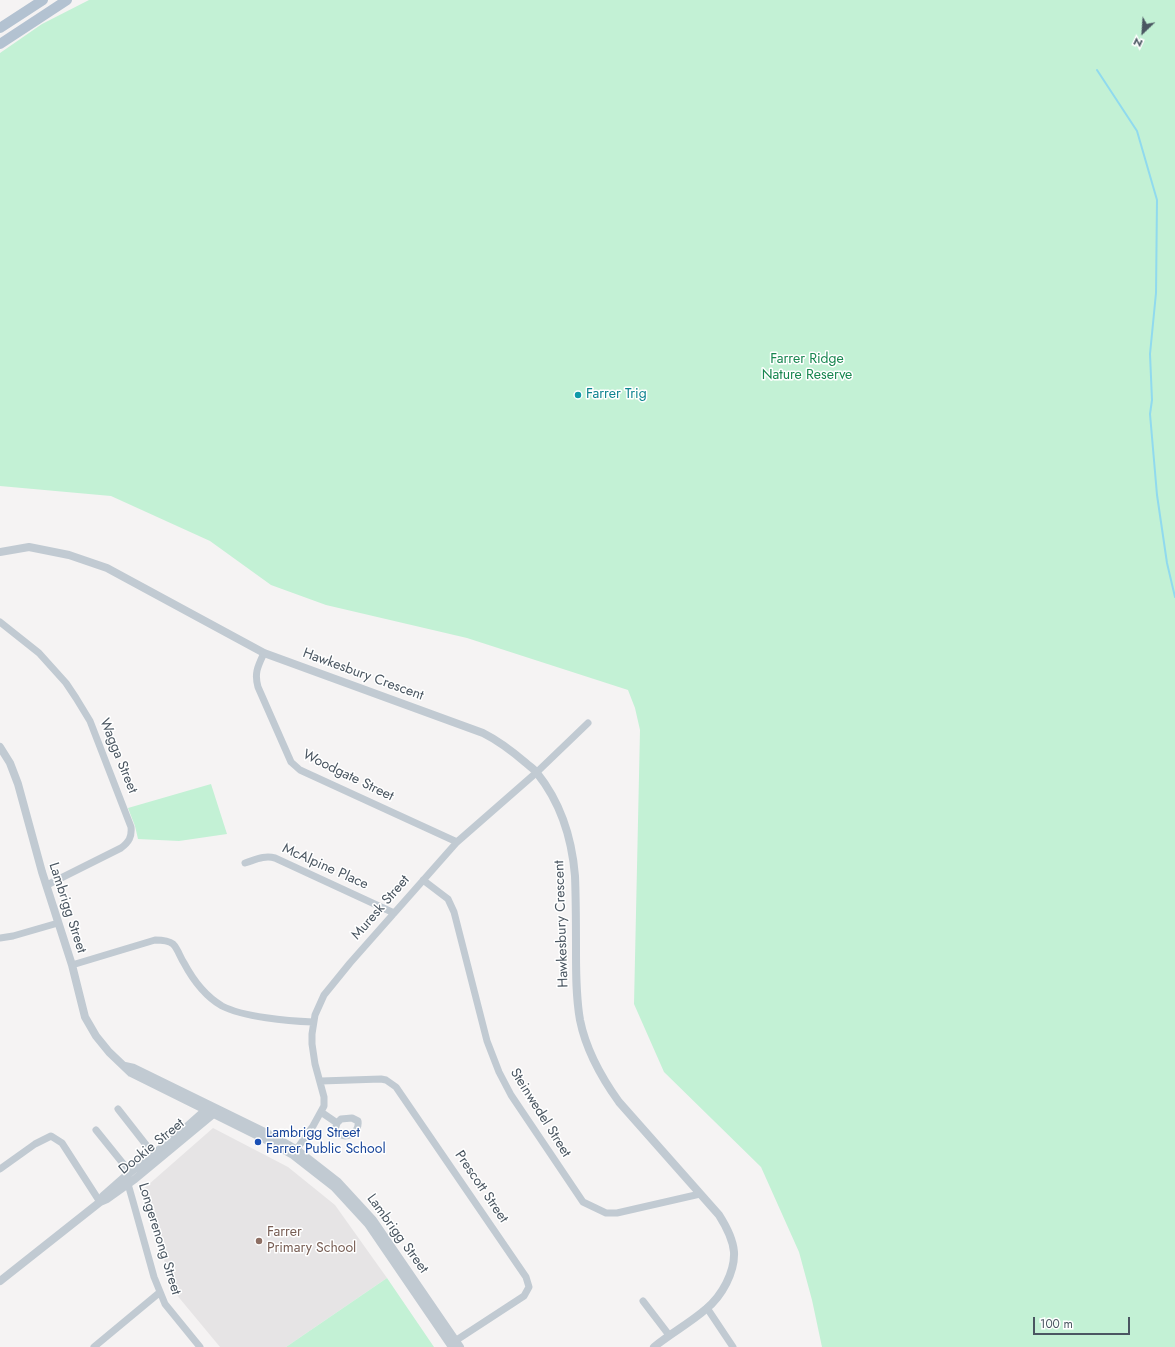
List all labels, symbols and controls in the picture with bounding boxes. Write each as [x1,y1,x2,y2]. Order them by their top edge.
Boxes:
north arrow [1123,12,1163,52]
text: N [1131,34,1145,52]
park label: Farrer Ridge Nature Reserve [762,352,852,384]
place label: Farrer Trig [586,387,647,403]
marker: Farrer Trig [573,390,583,400]
street label: Hawkesbury Crescent [300,645,426,705]
street label: Wagga Street [95,716,141,796]
street label: Woodgate Street [300,747,396,805]
street label: McAlpine Place [279,841,371,893]
street label: Hawkesbury Crescent [551,860,573,988]
street label: Lambrigg Street [44,861,90,955]
street label: Muresk Street [348,872,414,944]
street label: Steinwedel Street [506,1065,574,1161]
street label: Dookie Street [116,1115,188,1179]
place label: Lambrigg Street Farrer Public School [266,1126,386,1158]
marker: Lambrigg Street Farrer Public School [253,1137,263,1147]
street label: Prescott Street [451,1148,511,1226]
street label: Longerenong Street [134,1181,184,1297]
street label: Lambrigg Street [363,1191,431,1277]
place label: Farrer Primary School [267,1225,356,1258]
marker: Farrer Primary School [254,1236,264,1246]
scale bar [1035,1309,1132,1335]
text: 100 m [1040,1315,1073,1333]

